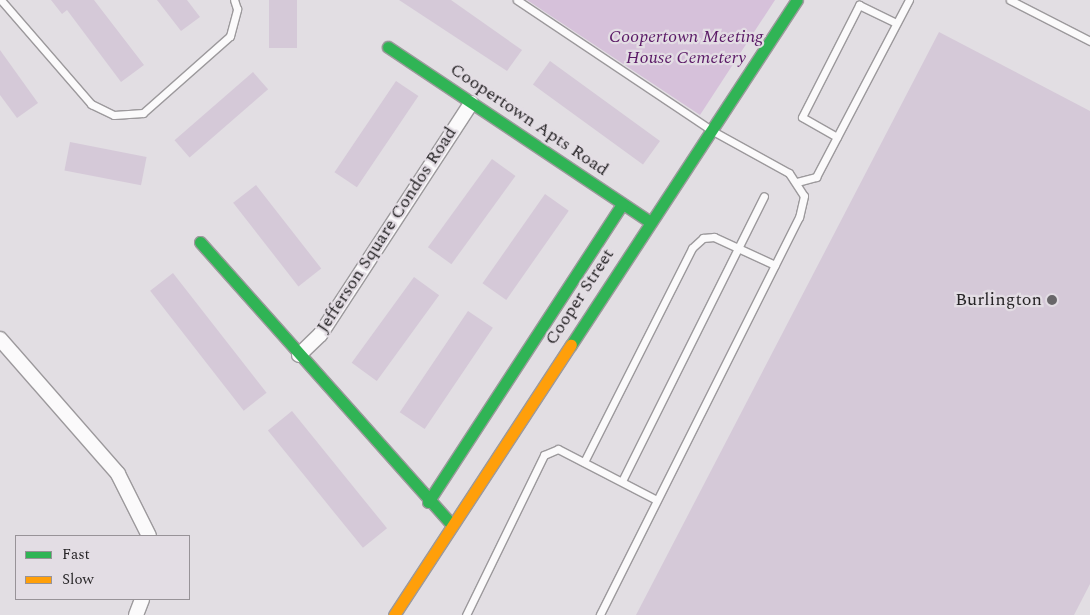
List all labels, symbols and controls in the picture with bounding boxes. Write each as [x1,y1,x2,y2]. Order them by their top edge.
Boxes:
park label: Coopertown Meeting House Cemetery [609,27,763,70]
street label: Coopertown Apts Road [446,59,612,181]
street label: Jefferson Square Condos Road [312,123,462,337]
street label: Cooper Street [541,245,619,349]
place label: Burlington [955,289,1042,311]
marker: Burlington [1046,294,1058,306]
legend [15,535,190,600]
text: Fast [62,543,90,566]
text: Slow [62,568,94,591]

